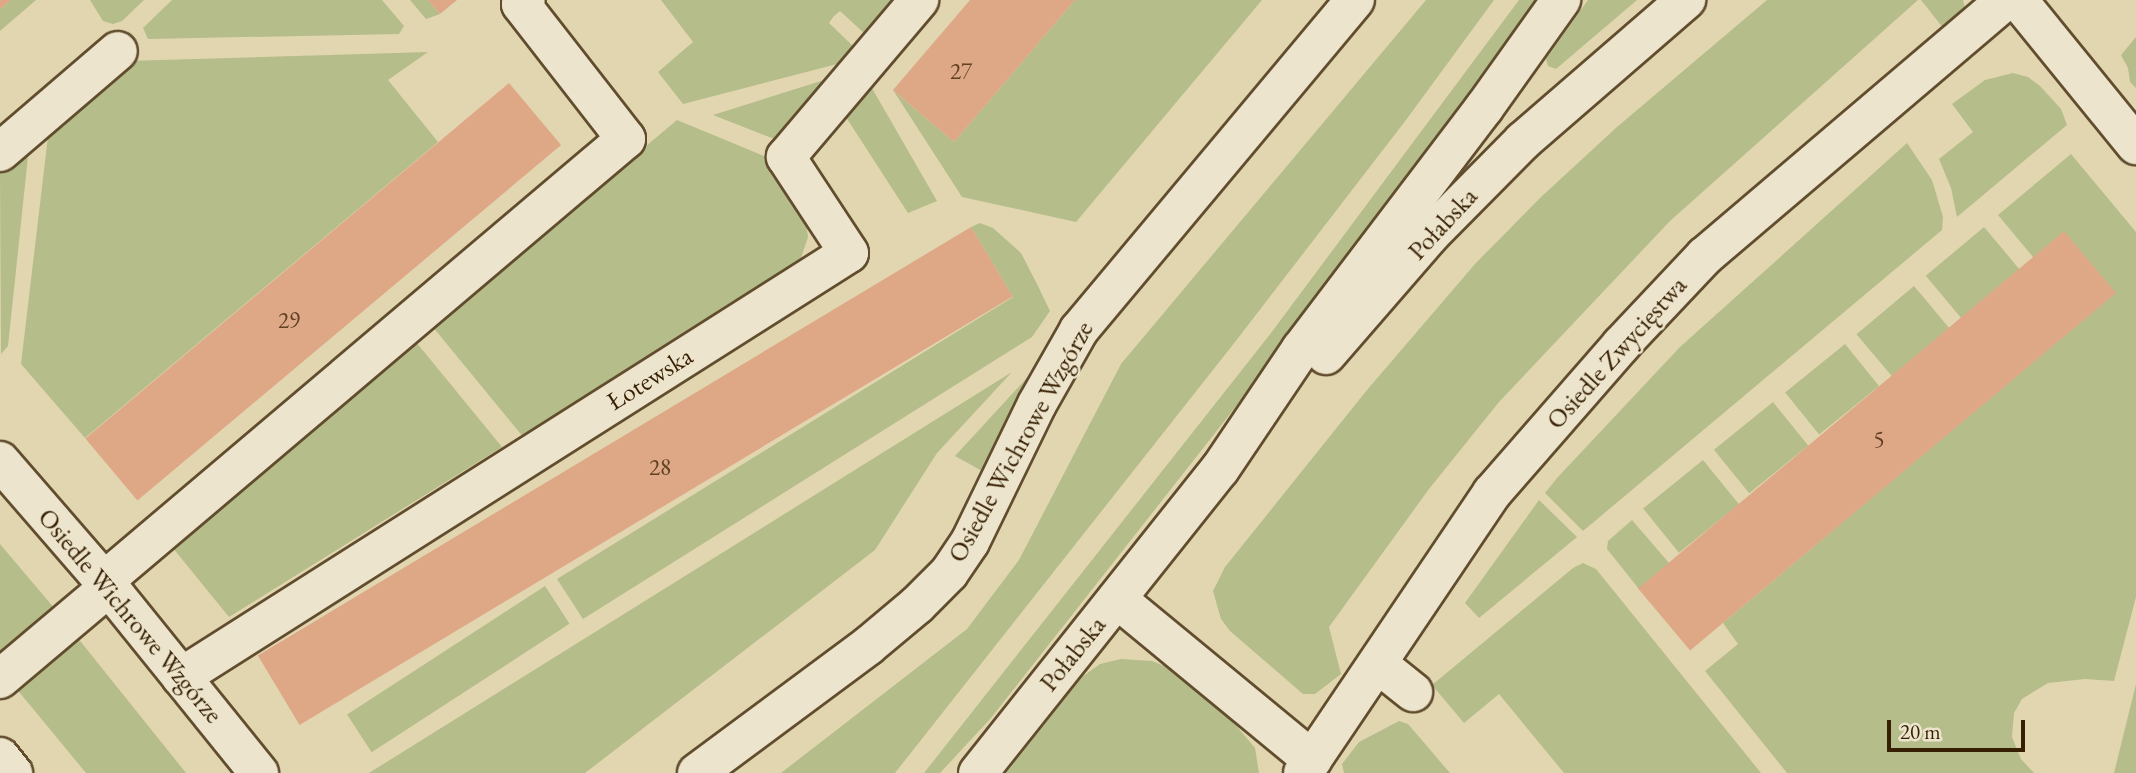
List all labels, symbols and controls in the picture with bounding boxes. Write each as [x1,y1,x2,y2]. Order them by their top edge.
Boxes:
house number: 27 [950,57,972,85]
street label: Połabska [1402,181,1484,267]
street label: Osiedle Zwycięstwa [1540,270,1694,436]
house number: 29 [278,306,300,334]
street label: Osiedle Wichrowe Wzgórze [942,316,1100,568]
street label: Łotewska [601,341,699,417]
house number: 5 [1873,425,1885,453]
house number: 28 [649,453,671,481]
street label: Osiedle Wichrowe Wzgórze [31,502,229,730]
street label: Połabska [1033,610,1113,698]
scale bar [1891,706,2029,750]
text: 20 m [1900,718,1941,745]

